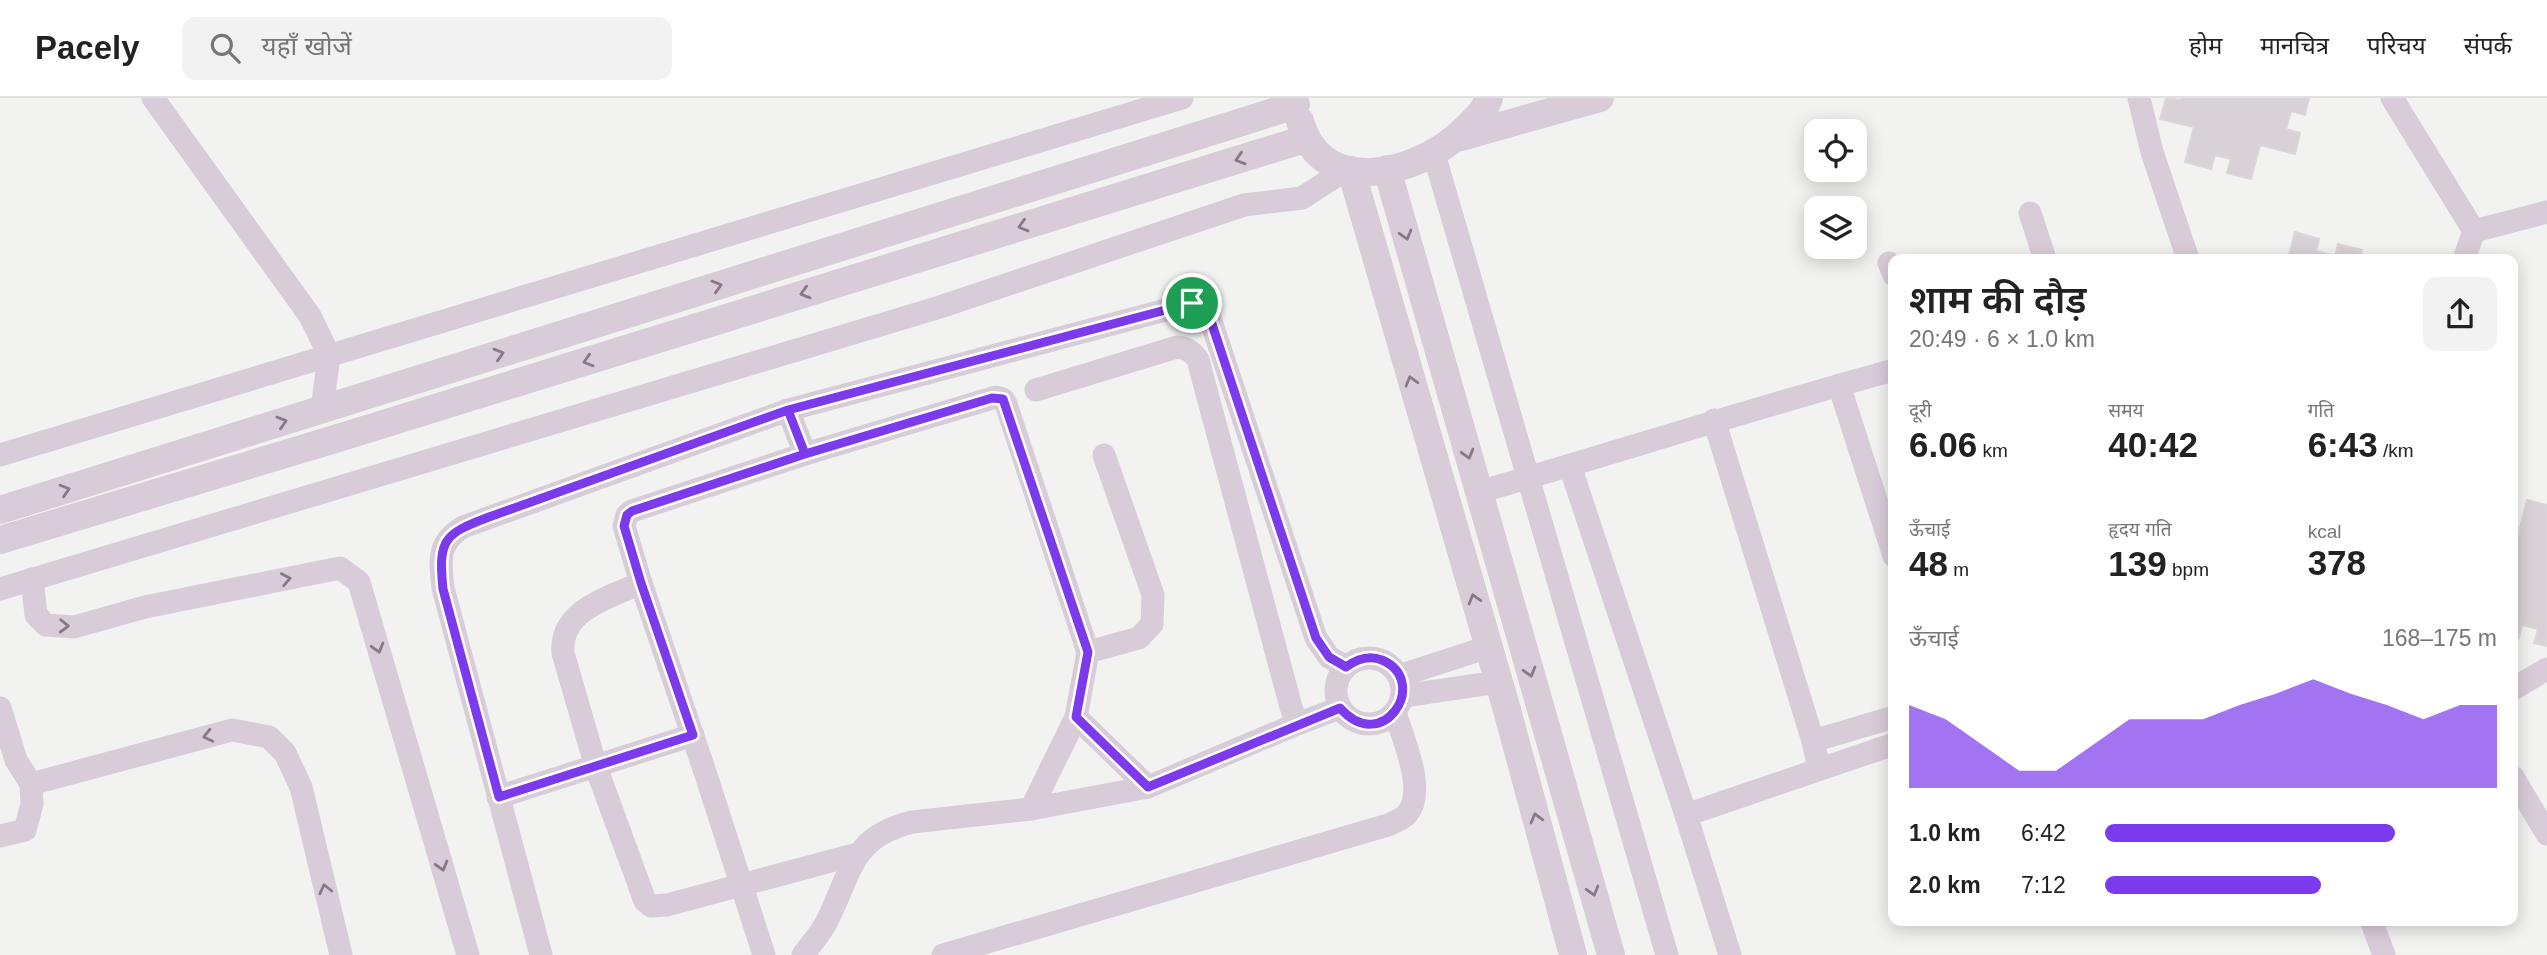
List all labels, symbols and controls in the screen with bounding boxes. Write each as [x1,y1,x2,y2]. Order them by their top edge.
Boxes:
search box [182,17,672,80]
text: Pacely [35,29,140,66]
icon: search [206,29,244,67]
text: यहाँ खोजें [262,31,352,61]
text: होम [2189,32,2222,59]
text: मानचित्र [2260,32,2329,59]
text: परिचय [2367,32,2426,59]
text: संपर्क [2464,32,2512,59]
map controls [1804,119,1867,259]
button: locate [1804,119,1867,182]
one-way arrow [1234,150,1246,165]
button: layers [1804,196,1867,259]
one-way arrow [1017,218,1029,232]
one-way arrow [1397,229,1412,241]
pin [1162,273,1222,333]
button: share [2423,277,2497,351]
text: शाम की दौड़ [1909,279,2087,321]
one-way arrow [710,280,722,295]
icon: arrive [1173,284,1211,322]
one-way arrow [800,285,812,300]
text: 20:49 · 6 × 1.0 km [1909,326,2095,352]
one-way arrow [493,348,505,363]
one-way arrow [582,352,594,367]
one-way arrow [1405,375,1420,387]
text: दूरी [1909,400,1932,421]
text: समय [2108,400,2144,421]
text: गति [2308,400,2334,421]
one-way arrow [276,416,288,431]
text: 6.06 [1909,425,1977,464]
text: 40:42 [2108,425,2198,464]
text: 6:43 [2308,425,2378,464]
text: km [1977,440,2008,461]
text: /km [2378,440,2414,461]
one-way arrow [1460,447,1474,459]
one-way arrow [59,483,71,498]
text: ऊँचाई [1909,519,1950,540]
text: हृदय गति [2108,519,2172,540]
text: kcal [2308,521,2341,542]
text: 378 [2308,543,2366,582]
text: 48 [1909,544,1948,583]
text: 139 [2108,544,2167,583]
text: m [1948,559,1969,580]
text: bpm [2167,559,2209,580]
one-way arrow [280,572,292,587]
one-way arrow [1468,594,1483,606]
one-way arrow [59,618,70,634]
text: ऊँचाई [1909,625,1959,651]
text: 168–175 m [2382,625,2497,651]
one-way arrow [370,642,385,654]
one-way arrow [1522,666,1536,678]
one-way arrow [202,728,214,742]
one-way arrow [1530,812,1544,824]
text: 1.0 km [1909,820,1981,846]
text: 6:42 [2021,820,2066,846]
one-way arrow [434,860,449,872]
text: 2.0 km [1909,872,1981,898]
text: 7:12 [2021,872,2066,898]
one-way arrow [319,883,333,895]
one-way arrow [1584,885,1599,897]

